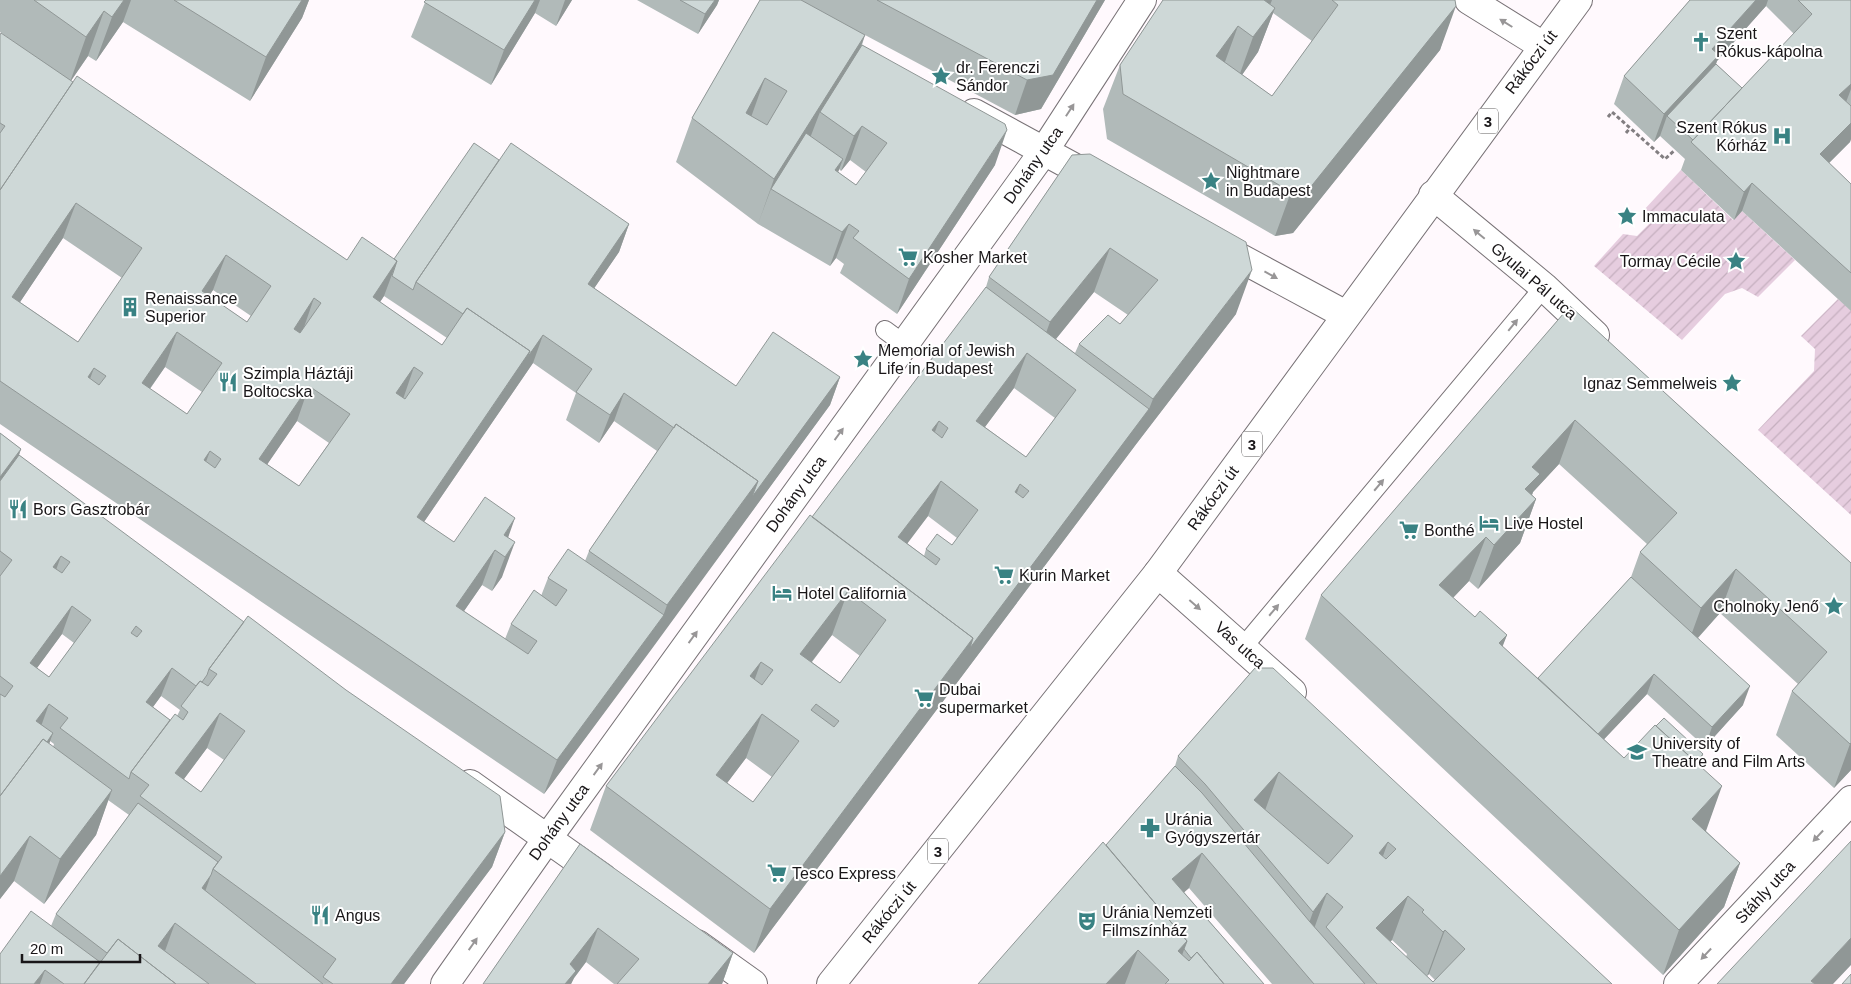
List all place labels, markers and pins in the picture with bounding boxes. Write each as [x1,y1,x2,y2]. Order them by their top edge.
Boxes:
place label: Szent Rókus-kápolna [1716,25,1823,60]
church icon: Szent Rókus-kápolna [1690,31,1712,53]
place label: dr. Ferenczi Sándor [956,59,1040,94]
place icon: dr. Ferenczi Sándor [930,65,952,87]
place label: Szent Rókus Kórház [1676,119,1767,154]
hospital icon: Szent Rókus Kórház [1771,125,1793,147]
place label: Nightmare in Budapest [1226,164,1311,199]
place icon: Nightmare in Budapest [1200,170,1222,192]
place icon: Immaculata [1616,205,1638,227]
place label: Immaculata [1642,208,1725,225]
supermarket icon: Kosher Market [897,246,919,268]
place label: Kosher Market [923,249,1028,266]
place icon: Tormay Cécile [1725,250,1747,272]
place label: Tormay Cécile [1620,253,1721,270]
place label: Renaissance Superior [145,290,238,325]
building icon: Renaissance Superior [119,296,141,318]
place label: Memorial of Jewish Life in Budapest [878,342,1015,377]
place icon: Memorial of Jewish Life in Budapest [852,348,874,370]
place label: Szimpla Háztáji Boltocska [243,365,353,400]
restaurant icon: Szimpla Háztáji Boltocska [217,371,239,393]
place icon: Ignaz Semmelweis [1721,372,1743,394]
place label: Ignaz Semmelweis [1583,375,1717,392]
restaurant icon: Bors Gasztrobár [7,498,29,520]
place label: Bors Gasztrobár [33,501,150,518]
hotel icon: Live Hostel [1478,512,1500,534]
place label: Live Hostel [1504,515,1583,532]
supermarket icon: Bonthé [1398,519,1420,541]
place label: Bonthé [1424,522,1475,539]
supermarket icon: Kurin Market [993,564,1015,586]
place label: Kurin Market [1019,567,1110,584]
hotel icon: Hotel California [771,582,793,604]
place label: Hotel California [797,585,906,602]
place icon: Cholnoky Jenő [1823,595,1845,617]
place label: Cholnoky Jenő [1713,598,1819,615]
place label: Dubai supermarket [939,681,1028,716]
supermarket icon: Dubai supermarket [913,687,935,709]
place label: University of Theatre and Film Arts [1652,735,1805,770]
school or university icon: University of Theatre and Film Arts [1626,741,1648,763]
place label: Uránia Gyógyszertár [1165,811,1261,846]
pharmacy icon: Uránia Gyógyszertár [1139,817,1161,839]
supermarket icon: Tesco Express [766,862,788,884]
place label: Tesco Express [792,865,896,882]
restaurant icon: Angus [309,904,331,926]
place label: Uránia Nemzeti Filmszínház [1102,904,1212,939]
place label: Angus [335,907,380,924]
theatre icon: Uránia Nemzeti Filmszínház [1076,910,1098,932]

